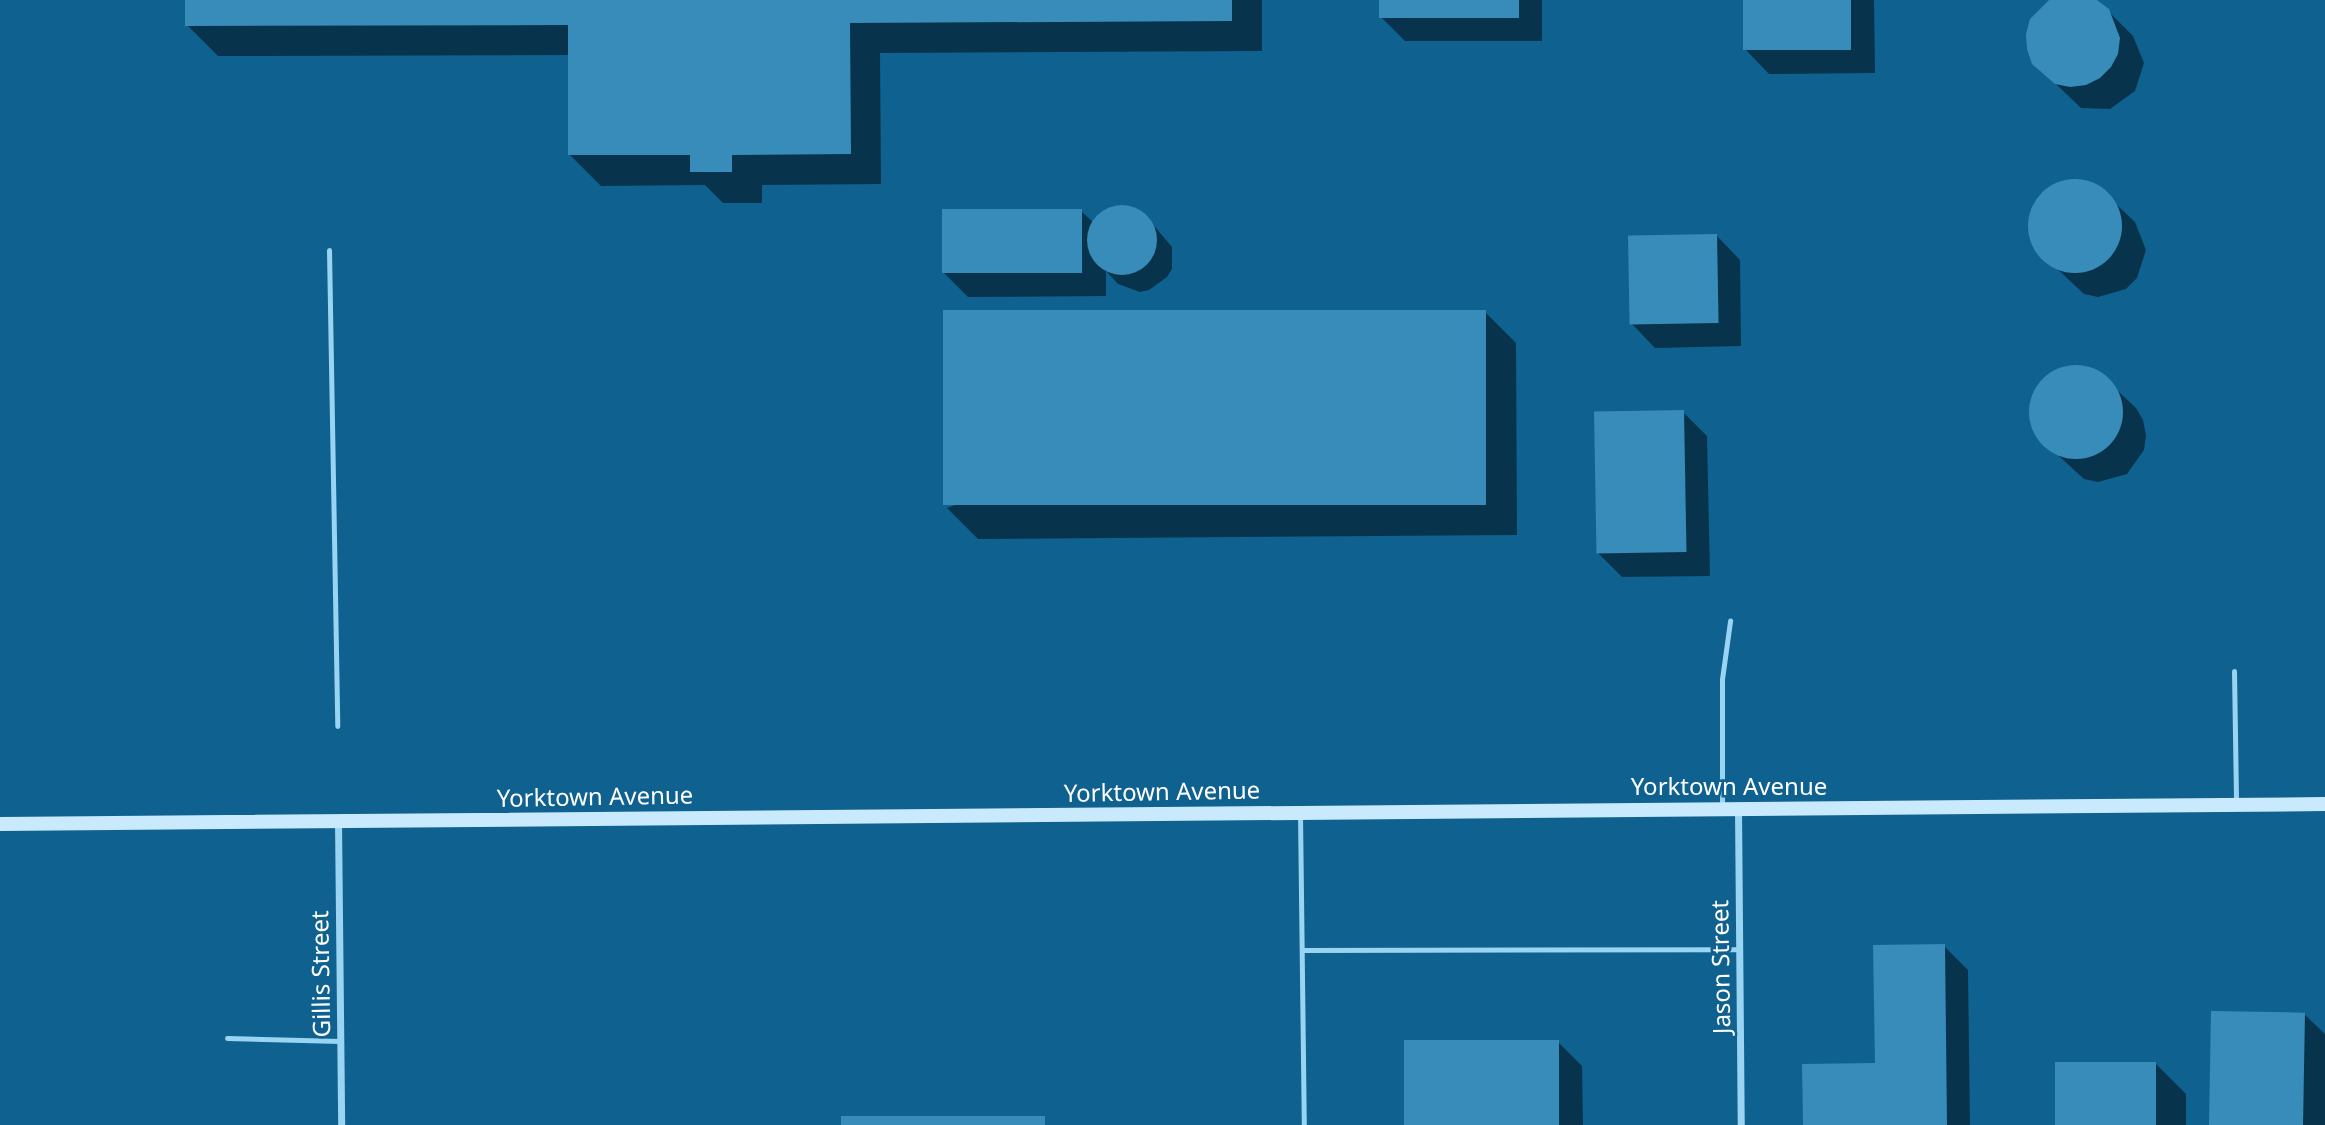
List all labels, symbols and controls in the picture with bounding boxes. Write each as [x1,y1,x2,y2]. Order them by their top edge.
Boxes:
street label: Yorktown Avenue [1631,772,1827,800]
street label: Yorktown Avenue [1063,775,1261,807]
street label: Yorktown Avenue [496,780,694,812]
street label: Jason Street [1704,900,1736,1034]
street label: Gillis Street [304,910,336,1038]

